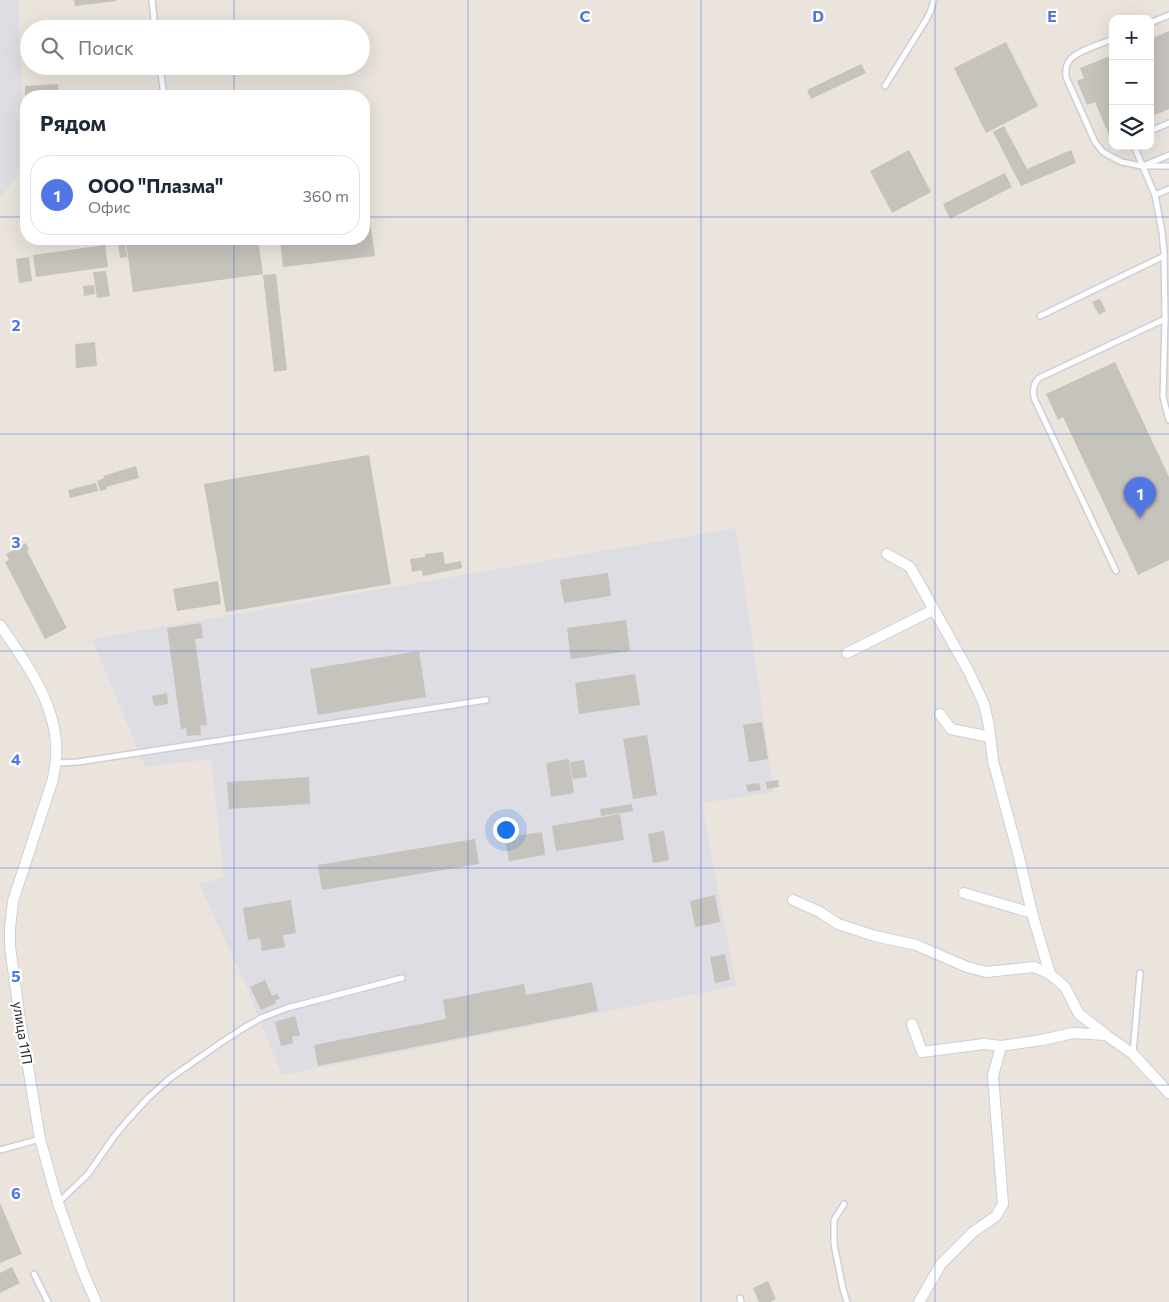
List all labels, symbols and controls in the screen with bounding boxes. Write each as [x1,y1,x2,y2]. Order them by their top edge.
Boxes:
text: C [580,6,591,25]
text: D [812,6,824,25]
text: E [1047,6,1057,25]
map controls [1109,15,1154,150]
button: + [1109,15,1154,60]
search box [20,20,370,75]
icon: search [38,34,66,62]
text: Поиск [78,36,134,59]
button: − [1109,60,1154,105]
button: layers [1109,105,1154,150]
text: Рядом [40,110,106,135]
text: ООО "Плазма" [88,174,223,197]
text: 1 [53,186,61,205]
text: 360 m [303,186,349,205]
text: Офис [88,197,131,216]
text: 2 [11,315,21,334]
pin: 1 [1124,477,1156,518]
text: 3 [11,532,21,551]
text: 4 [11,749,21,768]
your location [493,817,519,843]
text: 5 [11,966,21,985]
street label: улица 11П [10,1000,36,1066]
text: 6 [11,1183,21,1202]

